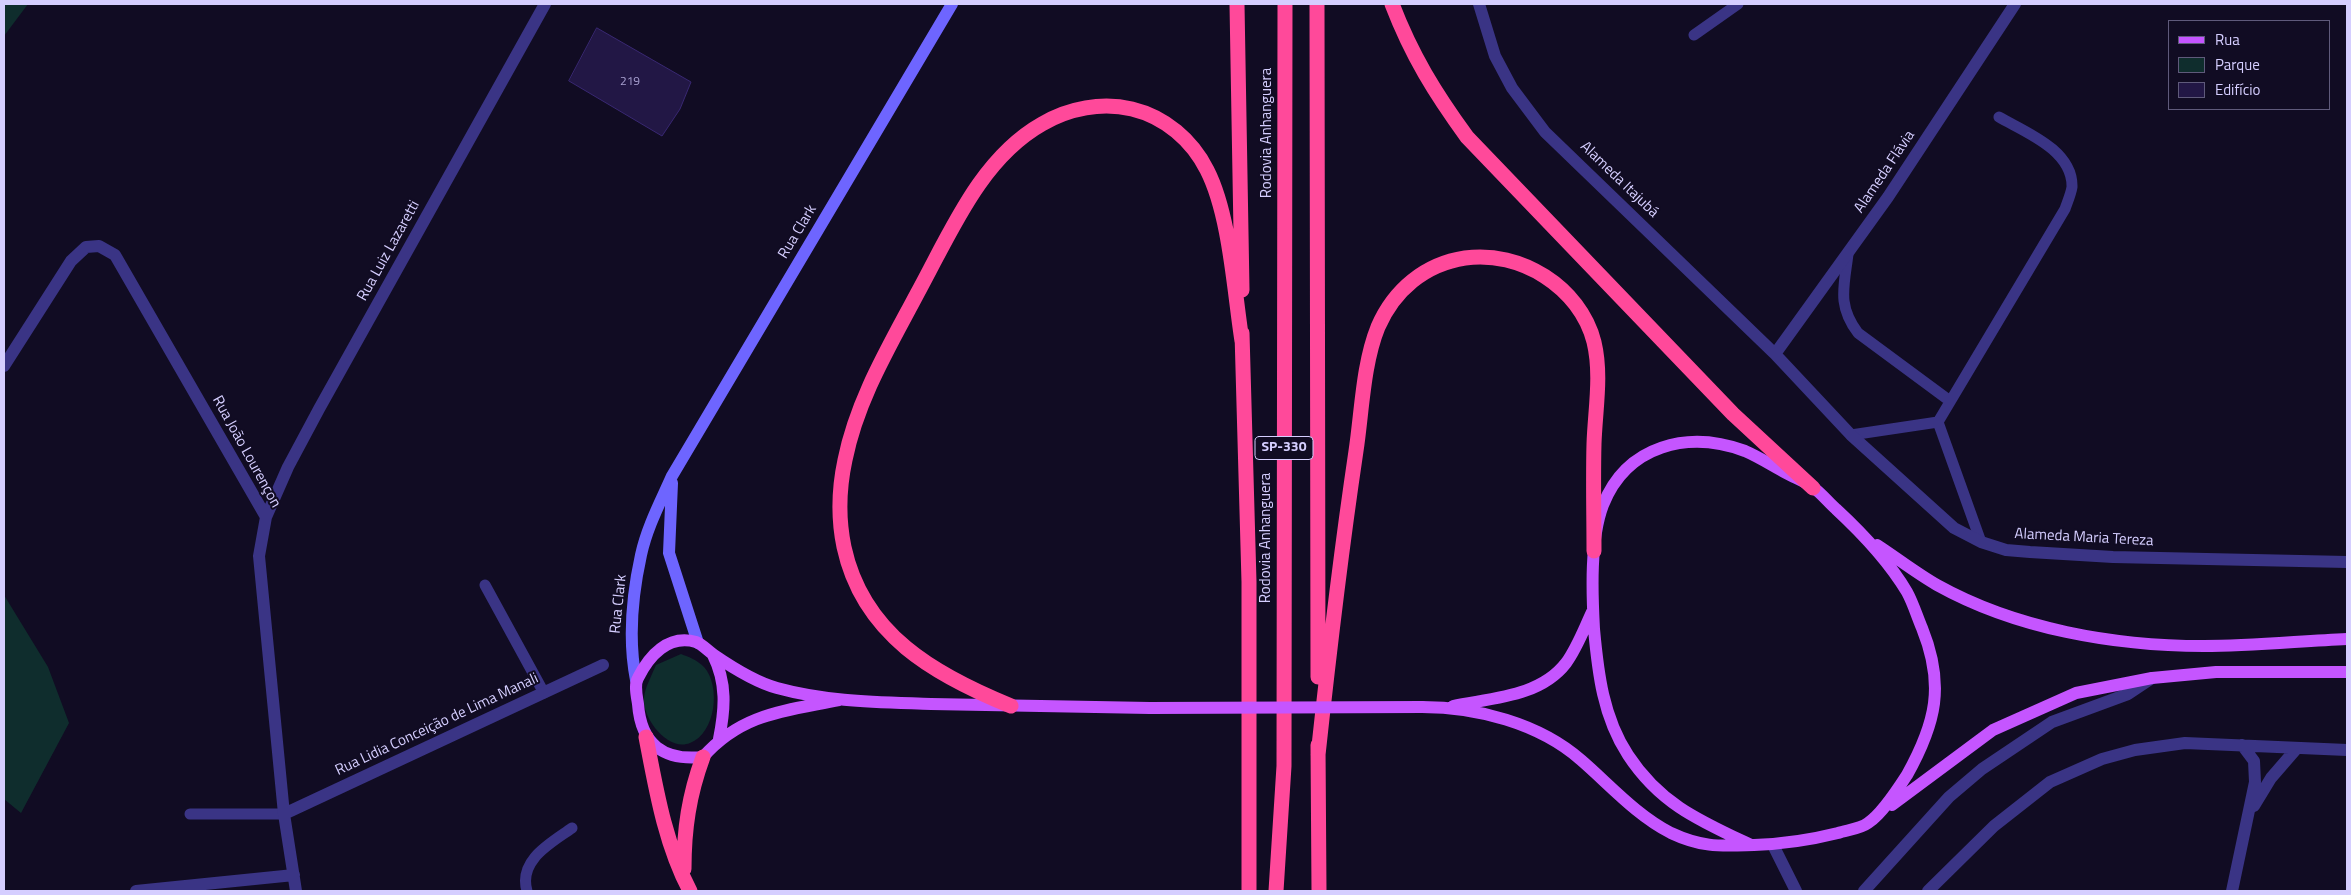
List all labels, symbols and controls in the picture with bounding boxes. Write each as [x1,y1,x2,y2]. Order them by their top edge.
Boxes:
legend [2168,20,2331,110]
text: Rua [2215,28,2240,51]
text: Parque [2215,53,2260,76]
street label: Rodovia Anhanguera [1258,68,1276,198]
house number: 219 [620,75,640,89]
text: Edifício [2215,78,2260,101]
street label: Alameda Flávia [1851,127,1919,217]
street label: Alameda Itajubá [1576,138,1662,222]
street label: Rua Luiz Lazaretti [354,198,424,304]
street label: Rua Clark [775,202,821,262]
street label: Rua João Lourençon [208,393,284,511]
road number: SP-330 [1255,436,1313,459]
street label: Rodovia Anhanguera [1257,473,1275,603]
street label: Alameda Maria Tereza [2014,525,2154,551]
street label: Rua Clark [607,573,631,635]
street label: Rua Lidia Conceição de Lima Manali [333,670,541,780]

